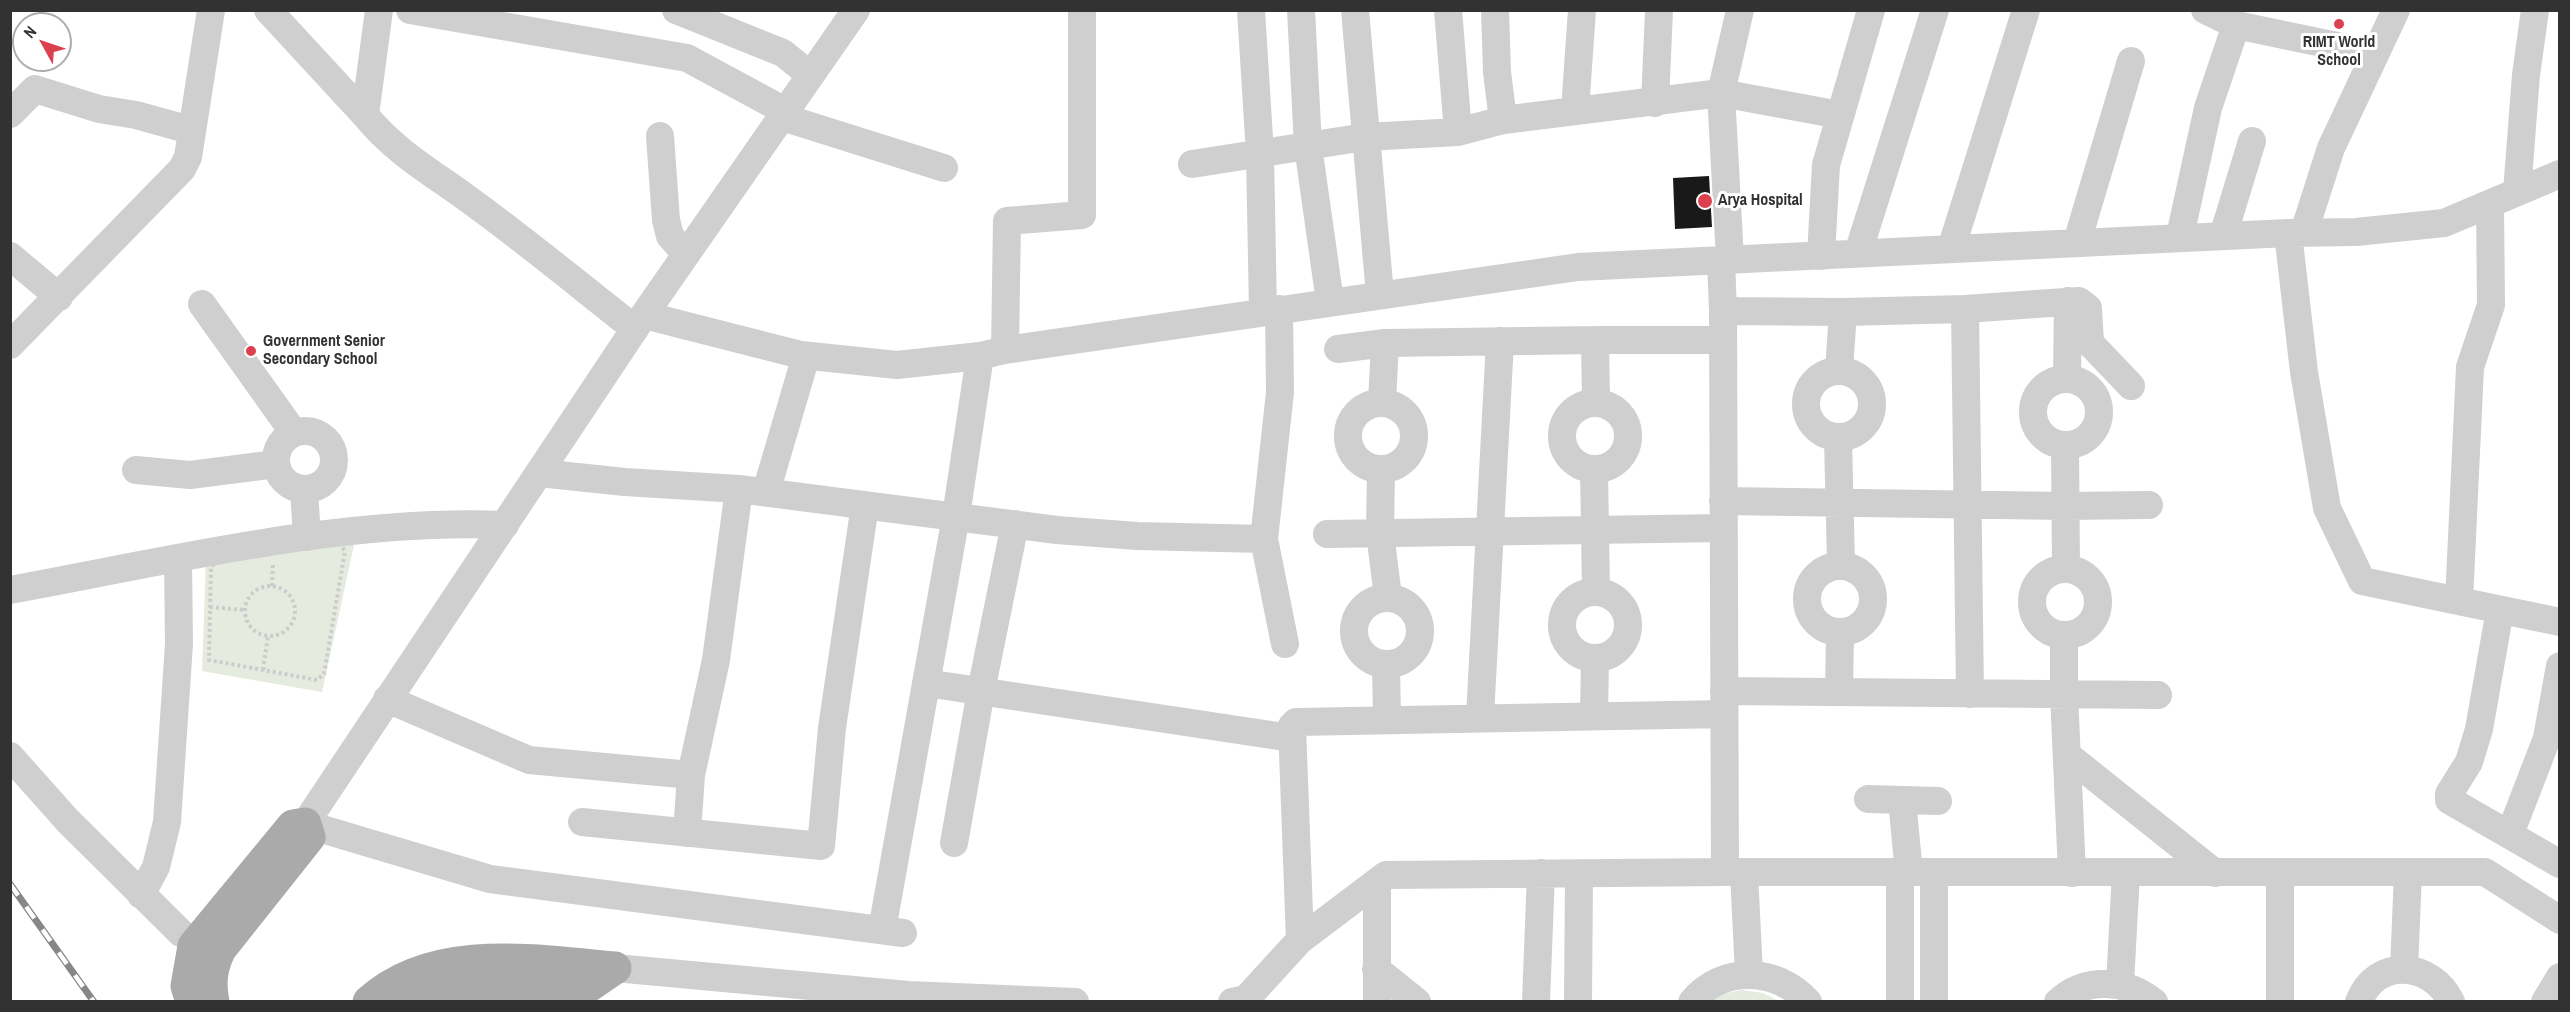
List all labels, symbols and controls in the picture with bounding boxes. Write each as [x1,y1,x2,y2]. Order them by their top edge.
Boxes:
north arrow [12,12,72,72]
marker: RIMT World School [2332,17,2346,31]
text: N [18,21,41,42]
place label: RIMT World School [2303,33,2375,71]
place label: Arya Hospital [1718,191,1803,211]
marker: Arya Hospital [1696,192,1714,210]
place label: Government Senior Secondary School [263,332,385,370]
marker: Government Senior Secondary School [244,344,258,358]

